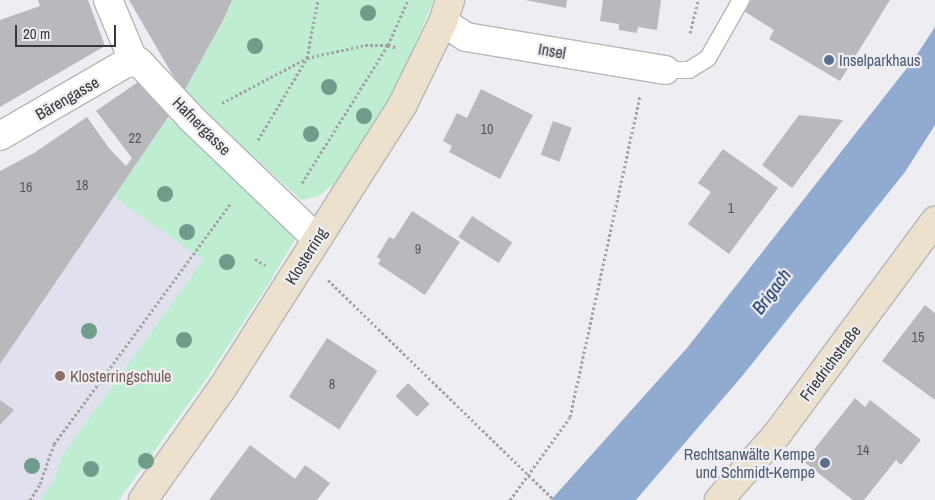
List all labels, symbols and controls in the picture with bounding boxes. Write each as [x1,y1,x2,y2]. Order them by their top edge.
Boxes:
scale bar [18,15,119,47]
text: 20 m [23,23,50,44]
street label: Insel [537,39,567,63]
place label: Inselparkhaus [839,50,921,70]
marker: Inselparkhaus [823,54,835,66]
street label: Bärengasse [32,72,102,124]
street label: Hafnergasse [169,93,235,159]
house number: 10 [481,121,493,137]
house number: 22 [129,130,141,146]
house number: 18 [76,177,88,193]
house number: 16 [20,179,32,195]
house number: 1 [728,200,734,216]
street label: Klosterring [281,224,331,288]
house number: 9 [415,241,421,257]
water label: Brigach [748,265,796,319]
street label: Friedrichstraße [795,321,865,405]
house number: 15 [912,329,924,345]
place label: Klosterringschule [70,366,171,386]
marker: Klosterringschule [54,370,66,382]
house number: 8 [329,376,335,392]
house number: 14 [857,442,869,458]
place label: Rechtsanwälte Kempe und Schmidt-Kempe [684,444,815,482]
marker: Rechtsanwälte Kempe und Schmidt-Kempe [819,457,831,469]

